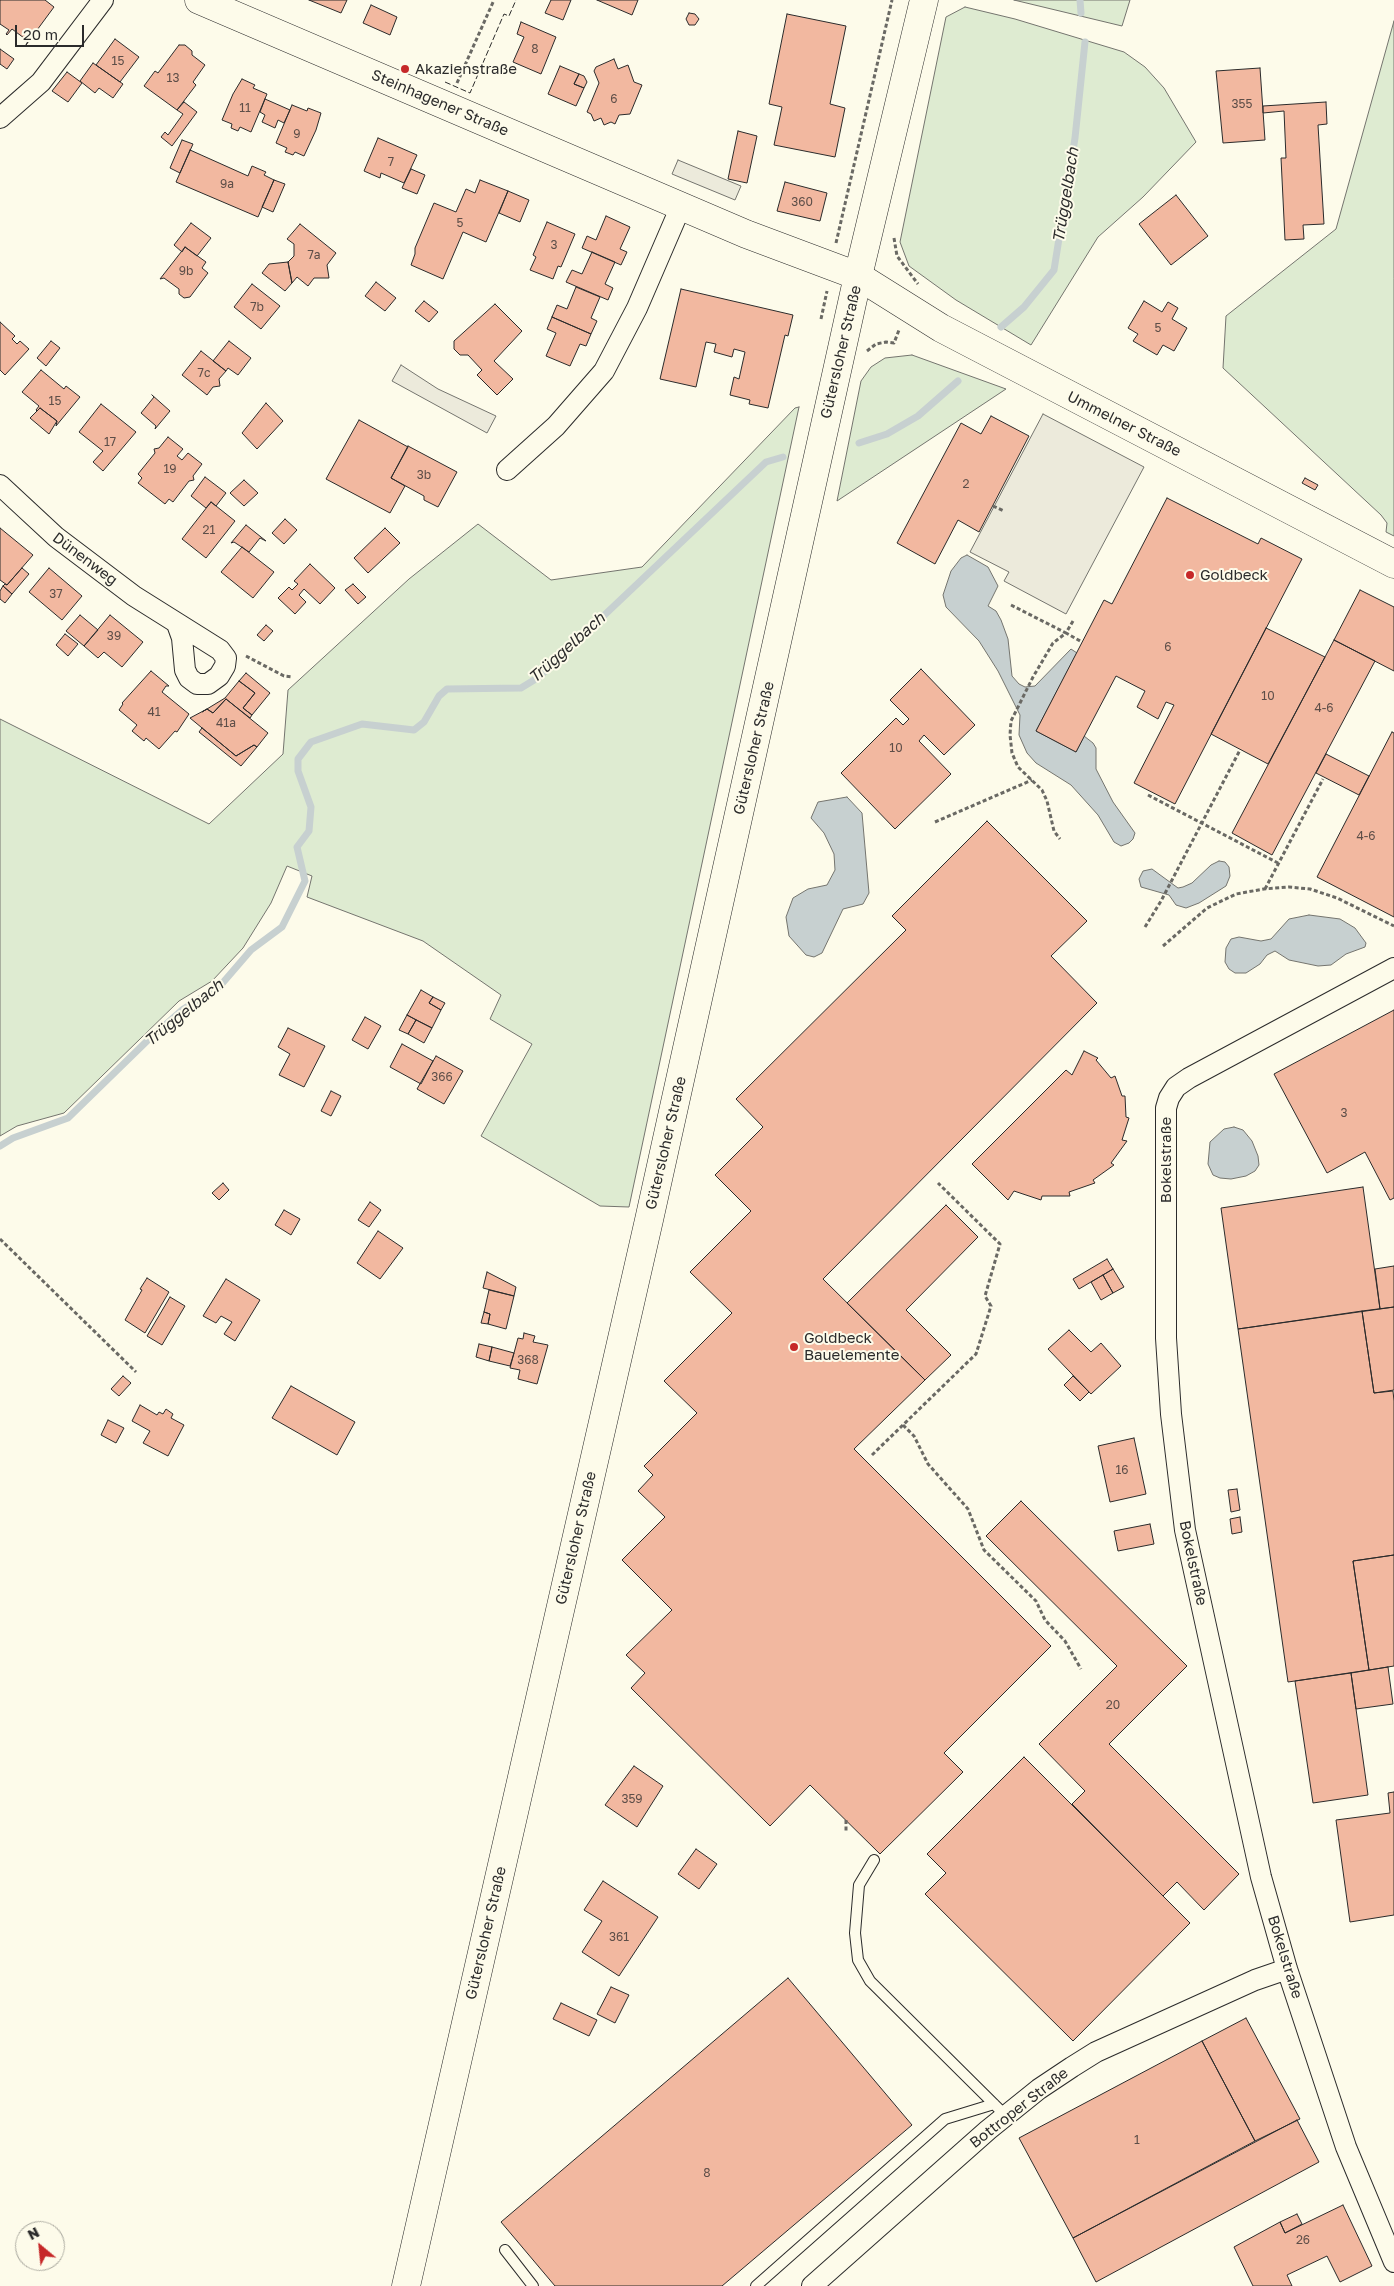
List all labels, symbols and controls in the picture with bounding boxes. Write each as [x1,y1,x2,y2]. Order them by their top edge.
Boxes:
scale bar [18,15,86,47]
text: 20 m [23,25,58,43]
house number: 8 [531,42,539,56]
house number: 15 [112,54,124,68]
place label: Akazienstraße [415,60,517,78]
marker: Akazienstraße [399,63,411,75]
street label: Steinhagener Straße [369,66,511,140]
house number: 13 [167,71,179,85]
house number: 6 [610,92,618,106]
house number: 355 [1232,97,1252,111]
house number: 11 [239,101,251,115]
house number: 9 [293,127,301,141]
water label: Trüggelbach [1049,146,1083,244]
house number: 7 [388,155,394,169]
house number: 9a [220,177,234,191]
house number: 360 [791,195,813,209]
house number: 5 [457,216,463,230]
house number: 3 [550,238,558,252]
house number: 7a [307,248,321,262]
house number: 9b [179,264,193,278]
street label: Gütersloher Straße [817,284,865,420]
house number: 7b [250,300,264,314]
house number: 5 [1155,321,1161,335]
house number: 7c [198,366,210,380]
street label: Ummelner Straße [1064,388,1184,460]
house number: 15 [49,394,61,408]
house number: 17 [104,435,116,449]
house number: 19 [163,462,177,476]
house number: 3b [417,468,431,482]
house number: 2 [963,477,969,491]
house number: 21 [203,523,215,537]
street label: Dünenweg [49,529,121,589]
place label: Goldbeck [1200,566,1268,584]
marker: Goldbeck [1184,569,1196,581]
house number: 37 [49,587,63,601]
water label: Trüggelbach [525,609,609,687]
house number: 39 [107,629,121,643]
house number: 6 [1164,640,1172,654]
street label: Gütersloher Straße [730,680,778,816]
house number: 10 [1261,689,1275,703]
house number: 4-6 [1314,701,1334,715]
house number: 41 [147,705,161,719]
house number: 41a [216,716,236,730]
house number: 10 [889,741,903,755]
house number: 4-6 [1356,829,1376,843]
water label: Trüggelbach [141,975,227,1051]
house number: 366 [431,1070,453,1084]
street label: Gütersloher Straße [642,1075,690,1211]
house number: 3 [1340,1106,1348,1120]
street label: Bokelstraße [1157,1117,1175,1203]
place label: Goldbeck Bauelemente [804,1329,899,1364]
marker: Goldbeck Bauelemente [788,1341,800,1353]
house number: 368 [517,1353,539,1367]
house number: 16 [1115,1463,1129,1477]
street label: Gütersloher Straße [552,1470,600,1606]
street label: Bokelstraße [1175,1519,1211,1607]
house number: 20 [1106,1698,1120,1712]
house number: 359 [621,1792,643,1806]
street label: Gütersloher Straße [462,1865,510,2001]
street label: Bokelstraße [1264,1913,1306,2001]
house number: 361 [609,1930,629,1944]
street label: Bottroper Straße [966,2064,1072,2152]
house number: 1 [1134,2133,1140,2147]
house number: 8 [703,2166,711,2180]
north arrow [15,2221,65,2271]
text: N [24,2223,42,2243]
house number: 26 [1296,2233,1310,2247]

